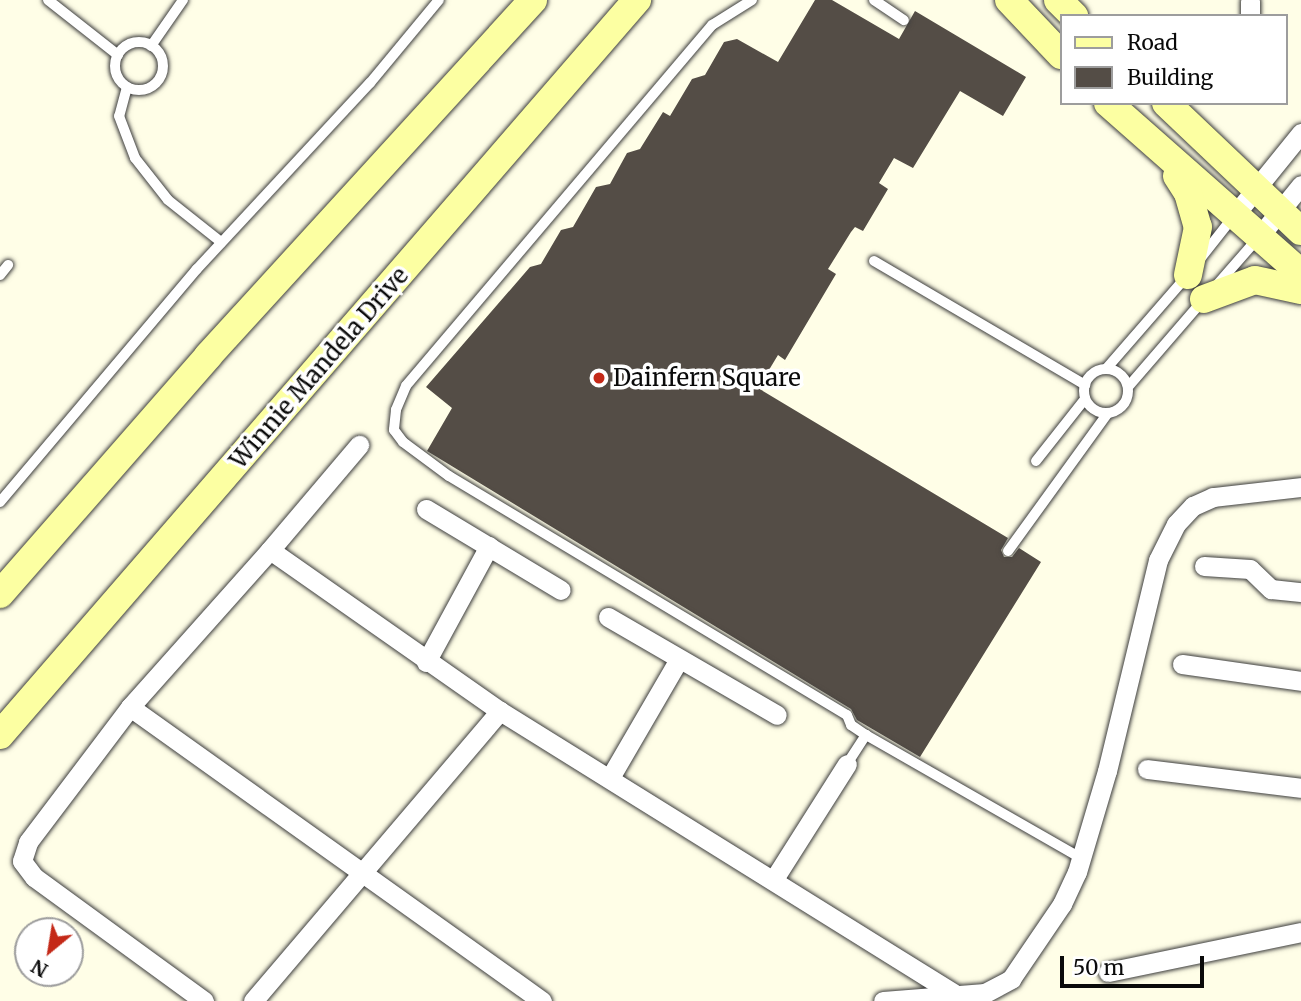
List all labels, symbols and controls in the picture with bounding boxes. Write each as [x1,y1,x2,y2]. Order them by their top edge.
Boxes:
legend [1060,14,1287,105]
text: Road [1127,29,1178,56]
text: Building [1127,64,1213,91]
street label: Winnie Mandela Drive [224,261,414,475]
place label: Dainfern Square [613,364,801,392]
marker: Dainfern Square [591,370,607,386]
north arrow [14,917,84,987]
scale bar [1063,942,1206,986]
text: N [27,954,52,983]
text: 50 m [1073,954,1124,981]

